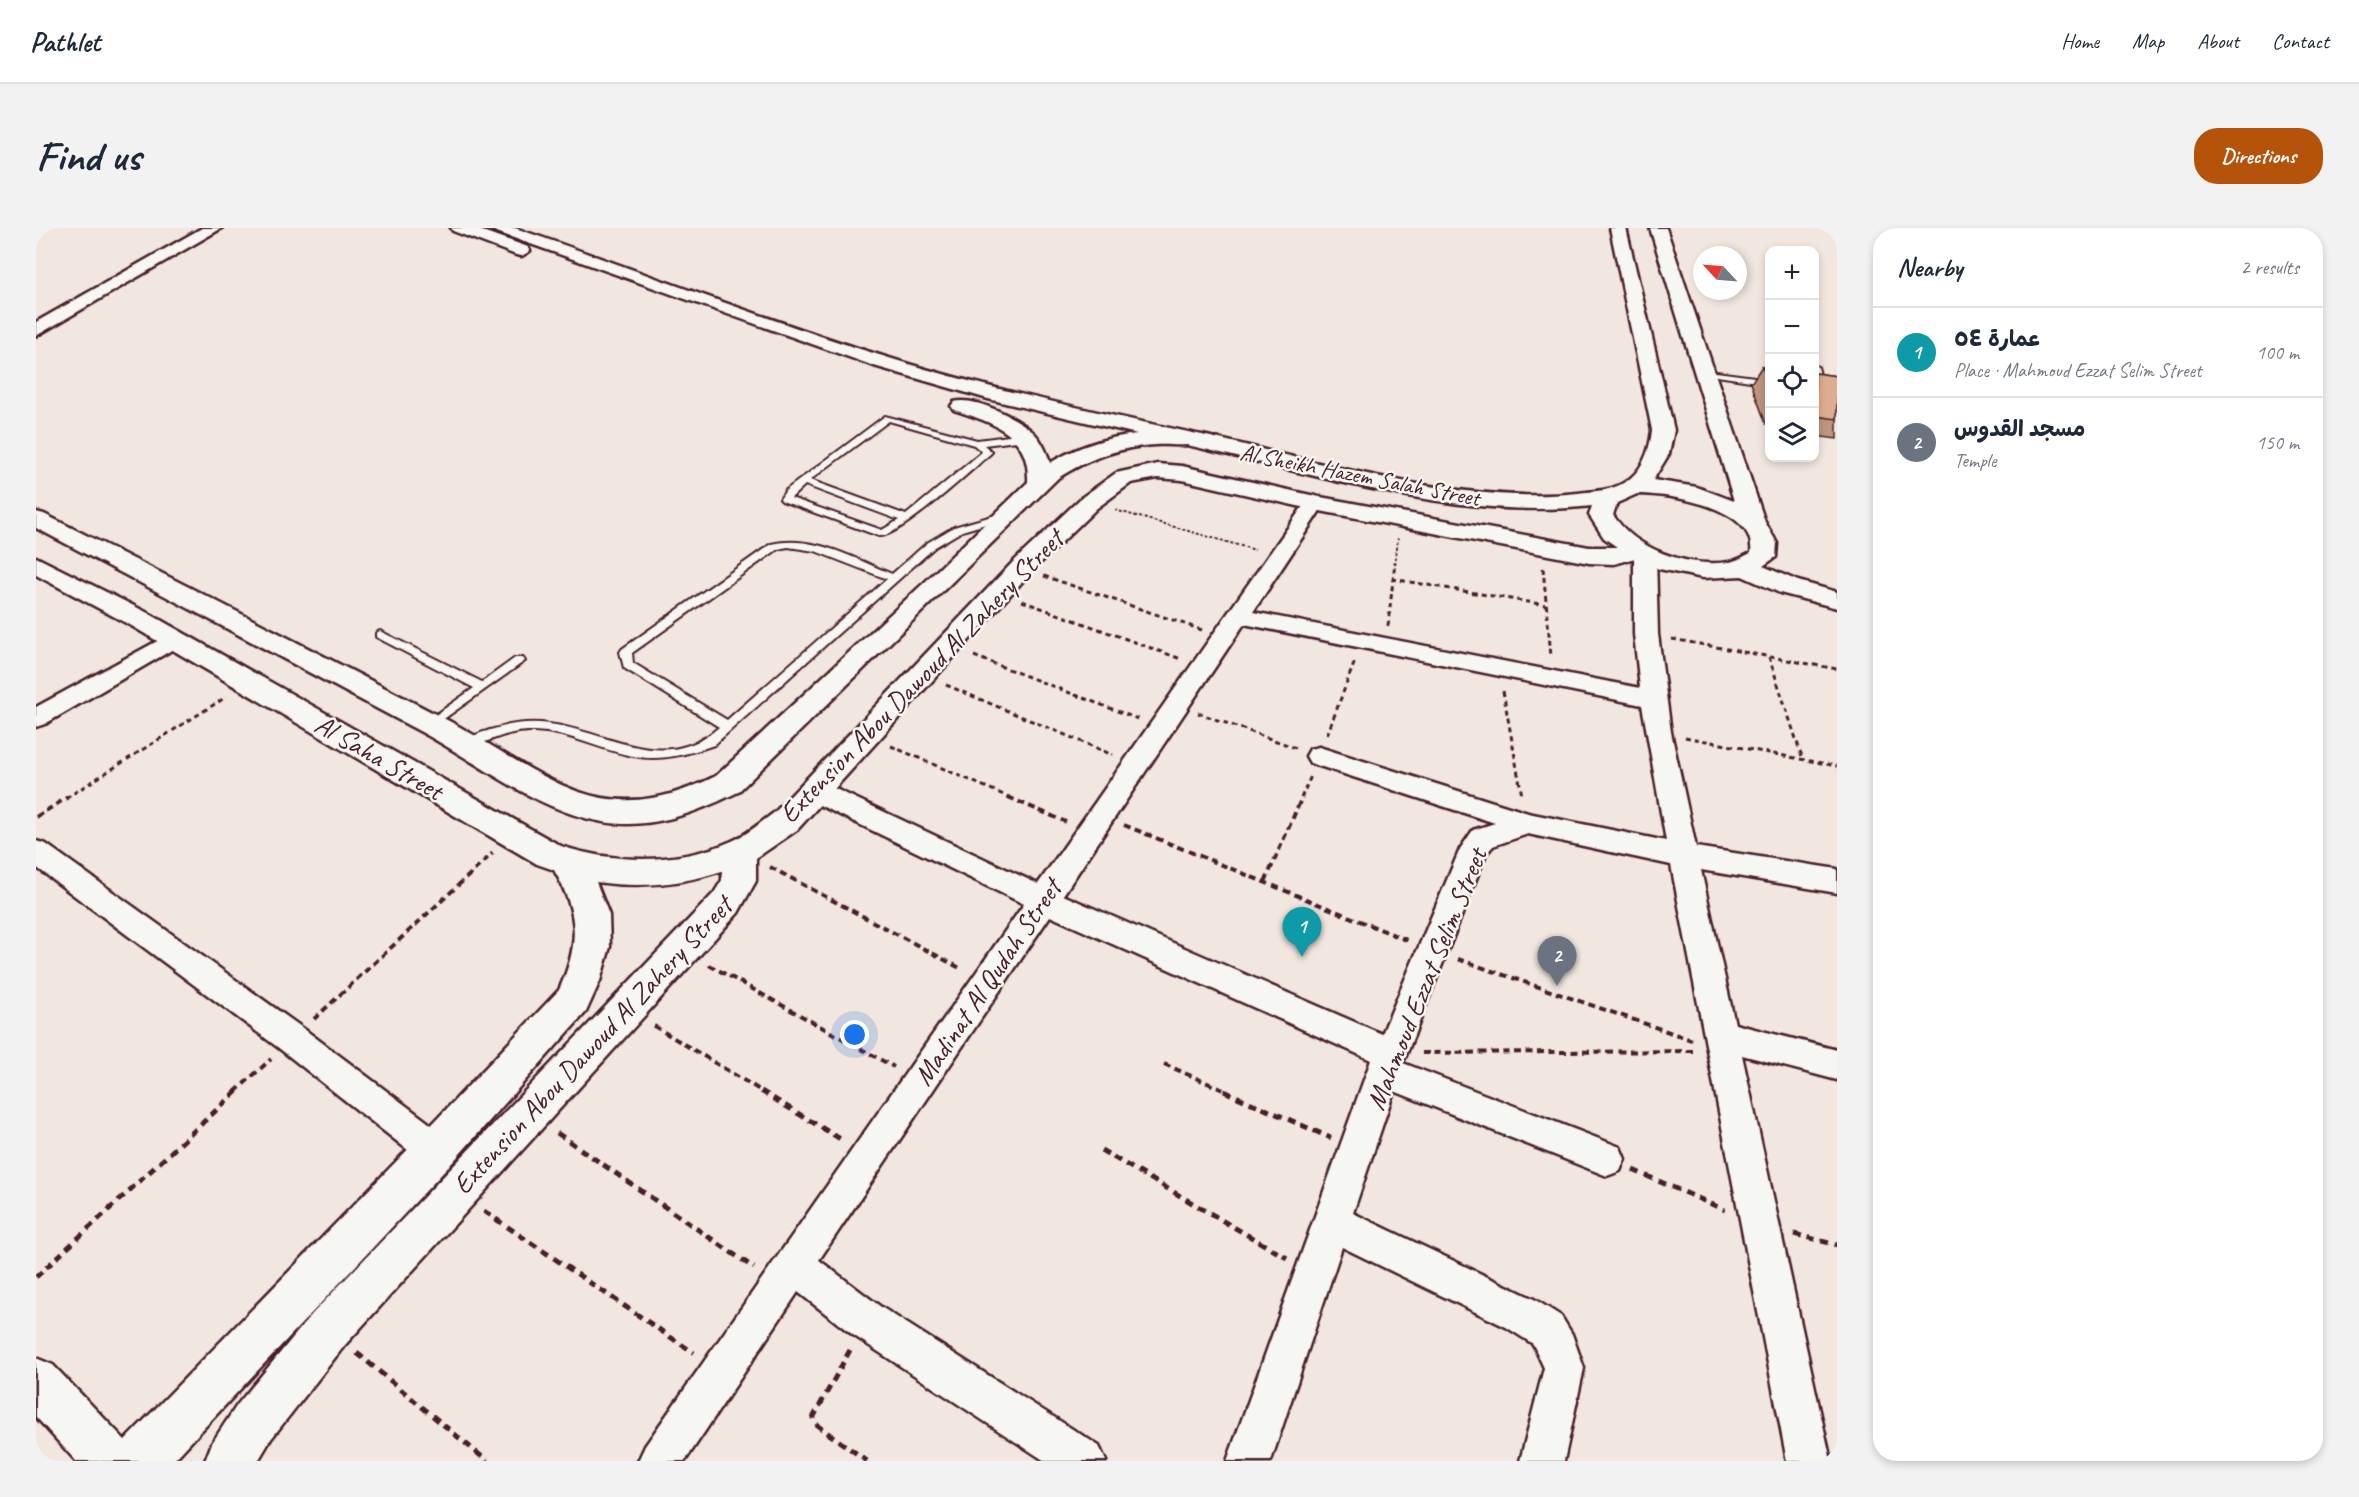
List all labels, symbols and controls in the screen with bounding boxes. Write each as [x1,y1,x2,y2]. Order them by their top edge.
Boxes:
text: Pathlet [30,24,100,59]
text: Home [2061,28,2099,54]
text: Map [2132,28,2164,54]
text: About [2197,28,2239,54]
text: Contact [2272,28,2329,54]
button: Directions [2194,128,2323,184]
text: Find us [36,130,141,183]
north arrow [1693,246,1747,300]
map controls [1765,246,1819,462]
button: + [1765,246,1819,300]
text: Nearby [1897,251,1962,284]
text: 2 results [2240,255,2299,280]
button: − [1765,300,1819,354]
text: عمارة ٥٤ [1954,325,2041,353]
text: 1 [1912,340,1921,365]
text: 100 m [2256,340,2299,365]
button: locate [1765,354,1819,408]
text: Place · Mahmoud Ezzat Selim Street [1954,358,2202,383]
button: layers [1765,408,1819,462]
text: مسجد القدوس [1954,415,2085,443]
text: 2 [1912,430,1921,455]
text: 150 m [2256,430,2299,455]
street label: Al Sheikh Hazem Salah Street [1238,437,1484,513]
text: Temple [1954,448,1997,473]
street label: Extension Abou Dawoud Al Zahery Street [771,519,1073,830]
street label: Al Saha Street [309,706,452,809]
street label: Mahmoud Ezzat Selim Street [1358,841,1495,1115]
street label: Madinat Al Qudah Street [905,869,1071,1092]
street label: Extension Abou Dawoud Al Zahery Street [445,886,742,1201]
pin: 1 [1282,908,1322,957]
pin: 2 [1538,936,1576,986]
your location [840,1020,869,1049]

